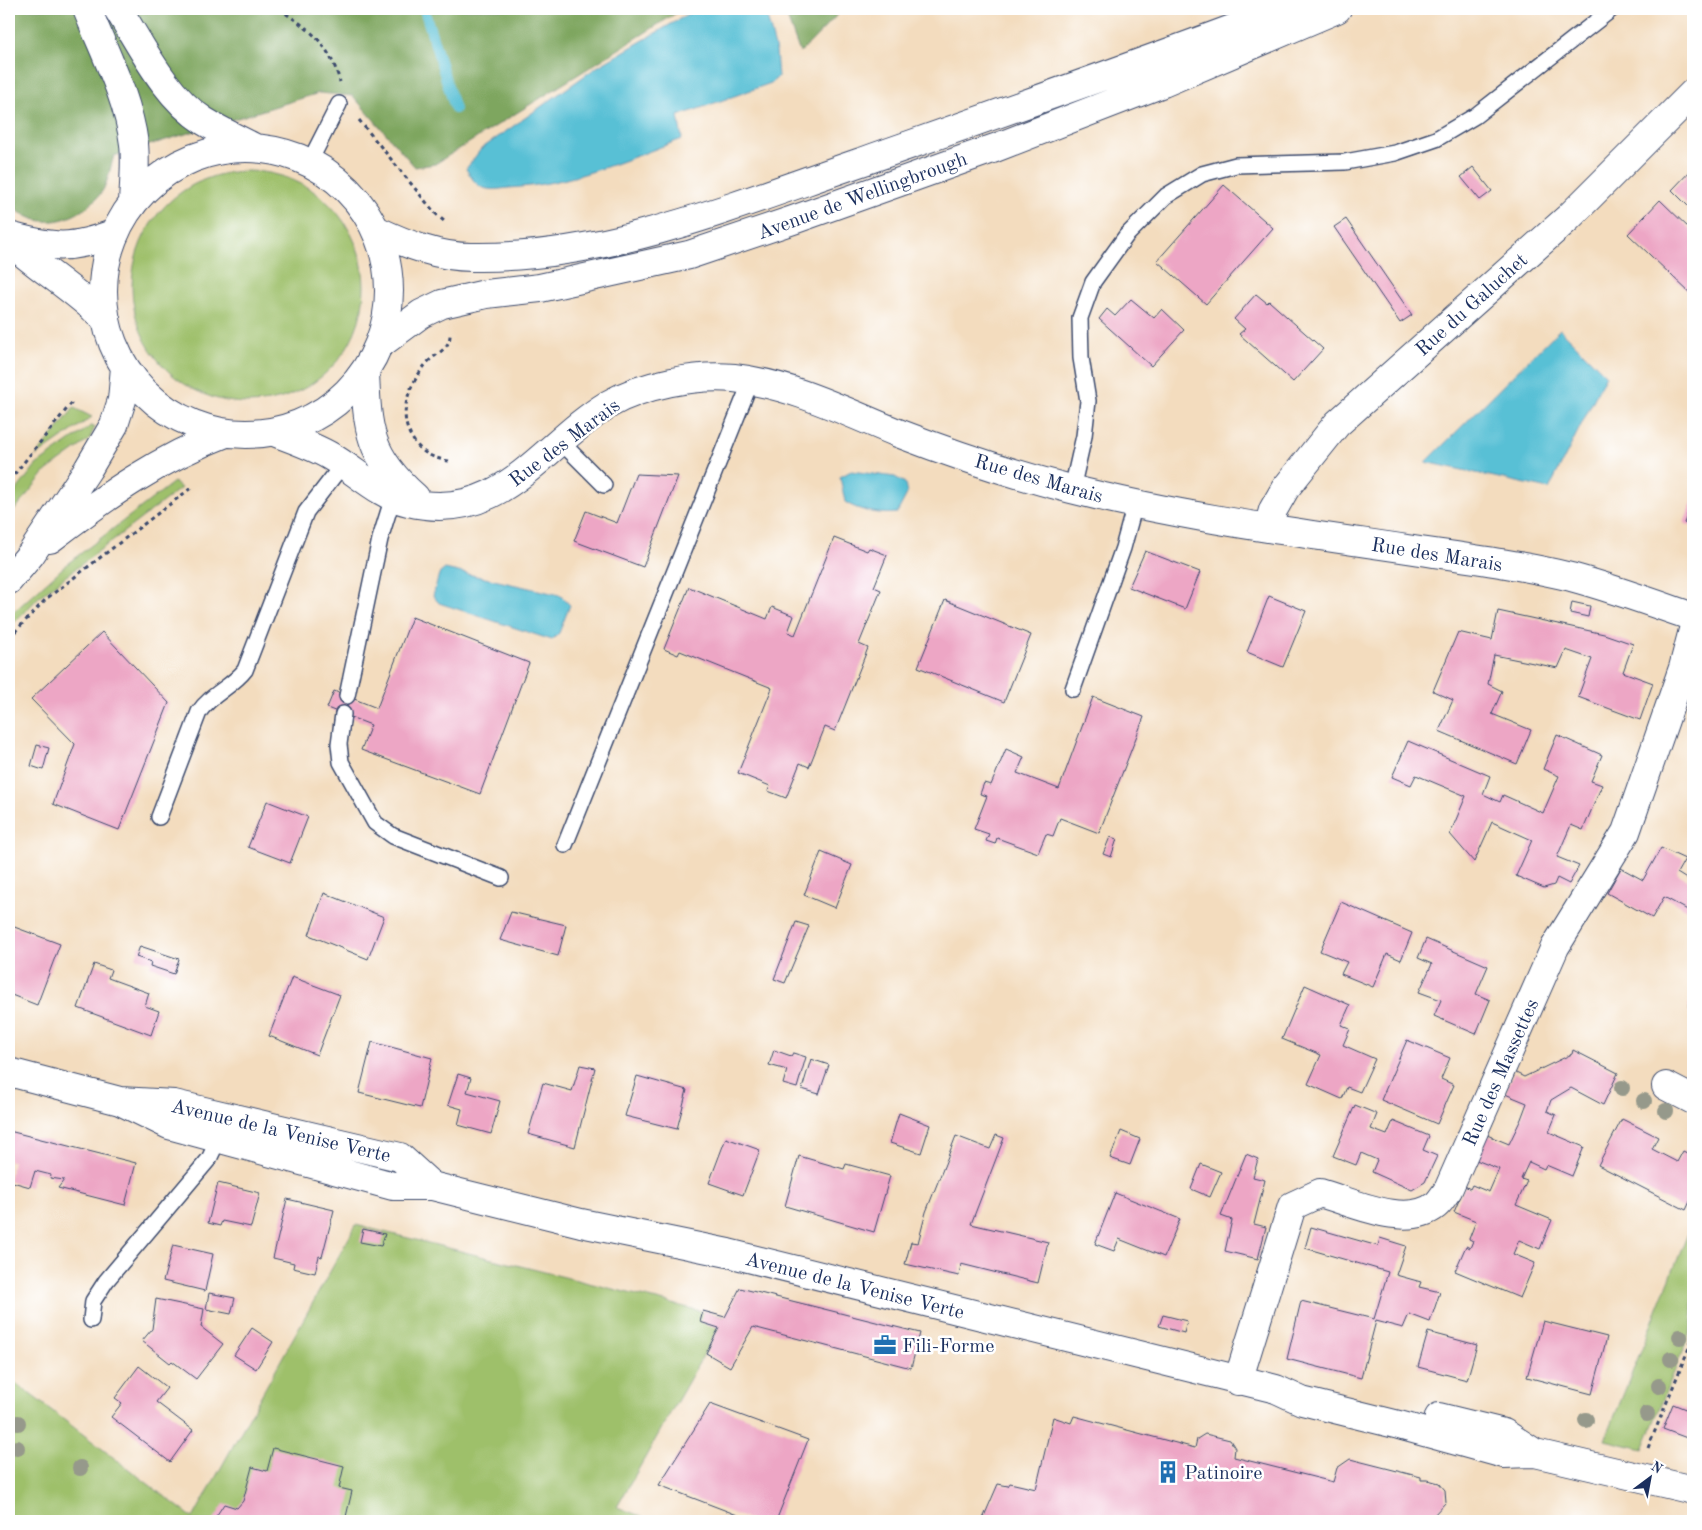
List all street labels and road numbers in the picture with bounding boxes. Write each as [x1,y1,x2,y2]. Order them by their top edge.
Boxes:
street label: Avenue de Wellingbrough [755,150,970,244]
street label: Rue du Galuchet [1413,250,1532,361]
street label: Rue des Marais [506,396,624,491]
street label: Rue des Marais [972,452,1105,508]
street label: Rue des Marais [1370,536,1504,576]
street label: Rue des Massettes [1460,996,1543,1149]
street label: Avenue de la Venise Verte [169,1097,392,1167]
street label: Avenue de la Venise Verte [743,1250,966,1324]

